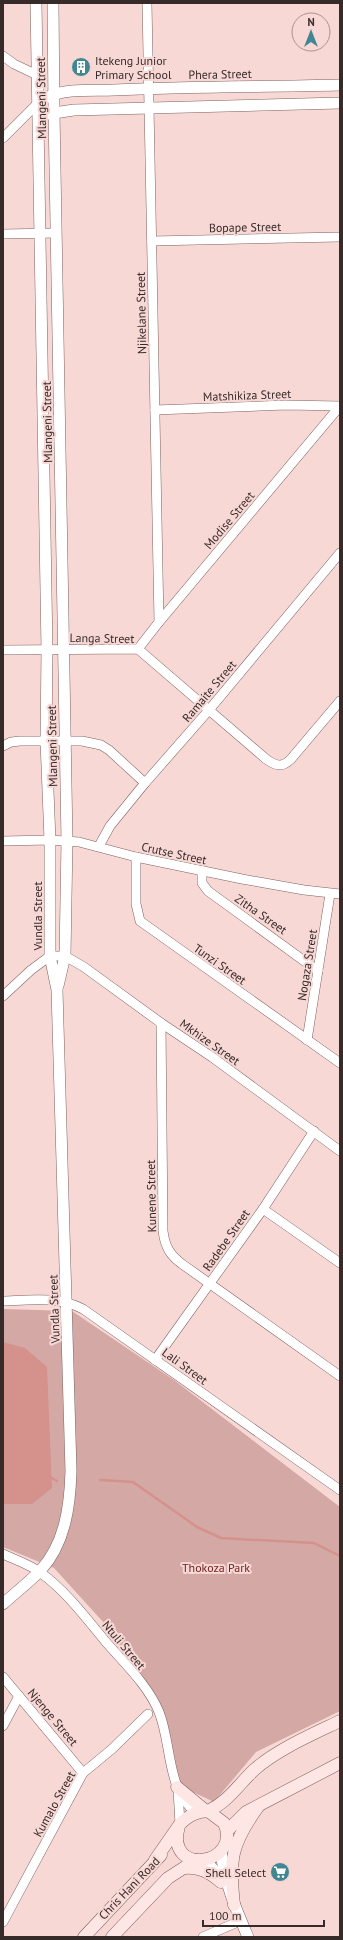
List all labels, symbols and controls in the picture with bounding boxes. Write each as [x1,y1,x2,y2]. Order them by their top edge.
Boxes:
north arrow [291,12,331,52]
text: N [307,15,315,29]
place label: Itekeng Junior Primary School [95,53,172,82]
building icon: Itekeng Junior Primary School [70,56,92,78]
street label: Mlangeni Street [33,57,49,139]
street label: Phera Street [188,66,252,82]
street label: Bopape Street [209,219,281,235]
street label: Njikelane Street [133,272,149,354]
street label: Mlangeni Street [39,381,55,463]
street label: Matshikiza Street [203,386,291,404]
street label: Modise Street [201,488,257,552]
street label: Langa Street [70,630,134,646]
street label: Ramaite Street [179,657,239,725]
street label: Mlangeni Street [44,705,60,787]
street label: Crutse Street [140,839,208,867]
street label: Vundla Street [30,881,45,952]
street label: Zitha Street [232,891,290,937]
street label: Nogaza Street [294,928,320,1002]
street label: Tunzi Street [191,940,249,988]
street label: Mkhize Street [177,1016,243,1068]
street label: Kunene Street [143,1160,159,1232]
street label: Radebe Street [199,1206,253,1274]
street label: Vundla Street [45,1274,63,1345]
street label: Lali Street [159,1345,211,1387]
park label: Thokoza Park [182,1560,250,1575]
street label: Ntuli Street [99,1618,149,1672]
street label: Njenge Street [25,1685,81,1749]
street label: Kumalo Street [30,1768,78,1840]
street label: Chris Hani Road [95,1854,163,1922]
supermarket icon: Shell Select [269,1861,291,1883]
place label: Shell Select [205,1865,266,1880]
scale bar [203,1902,324,1928]
text: 100 m [209,1908,242,1923]

